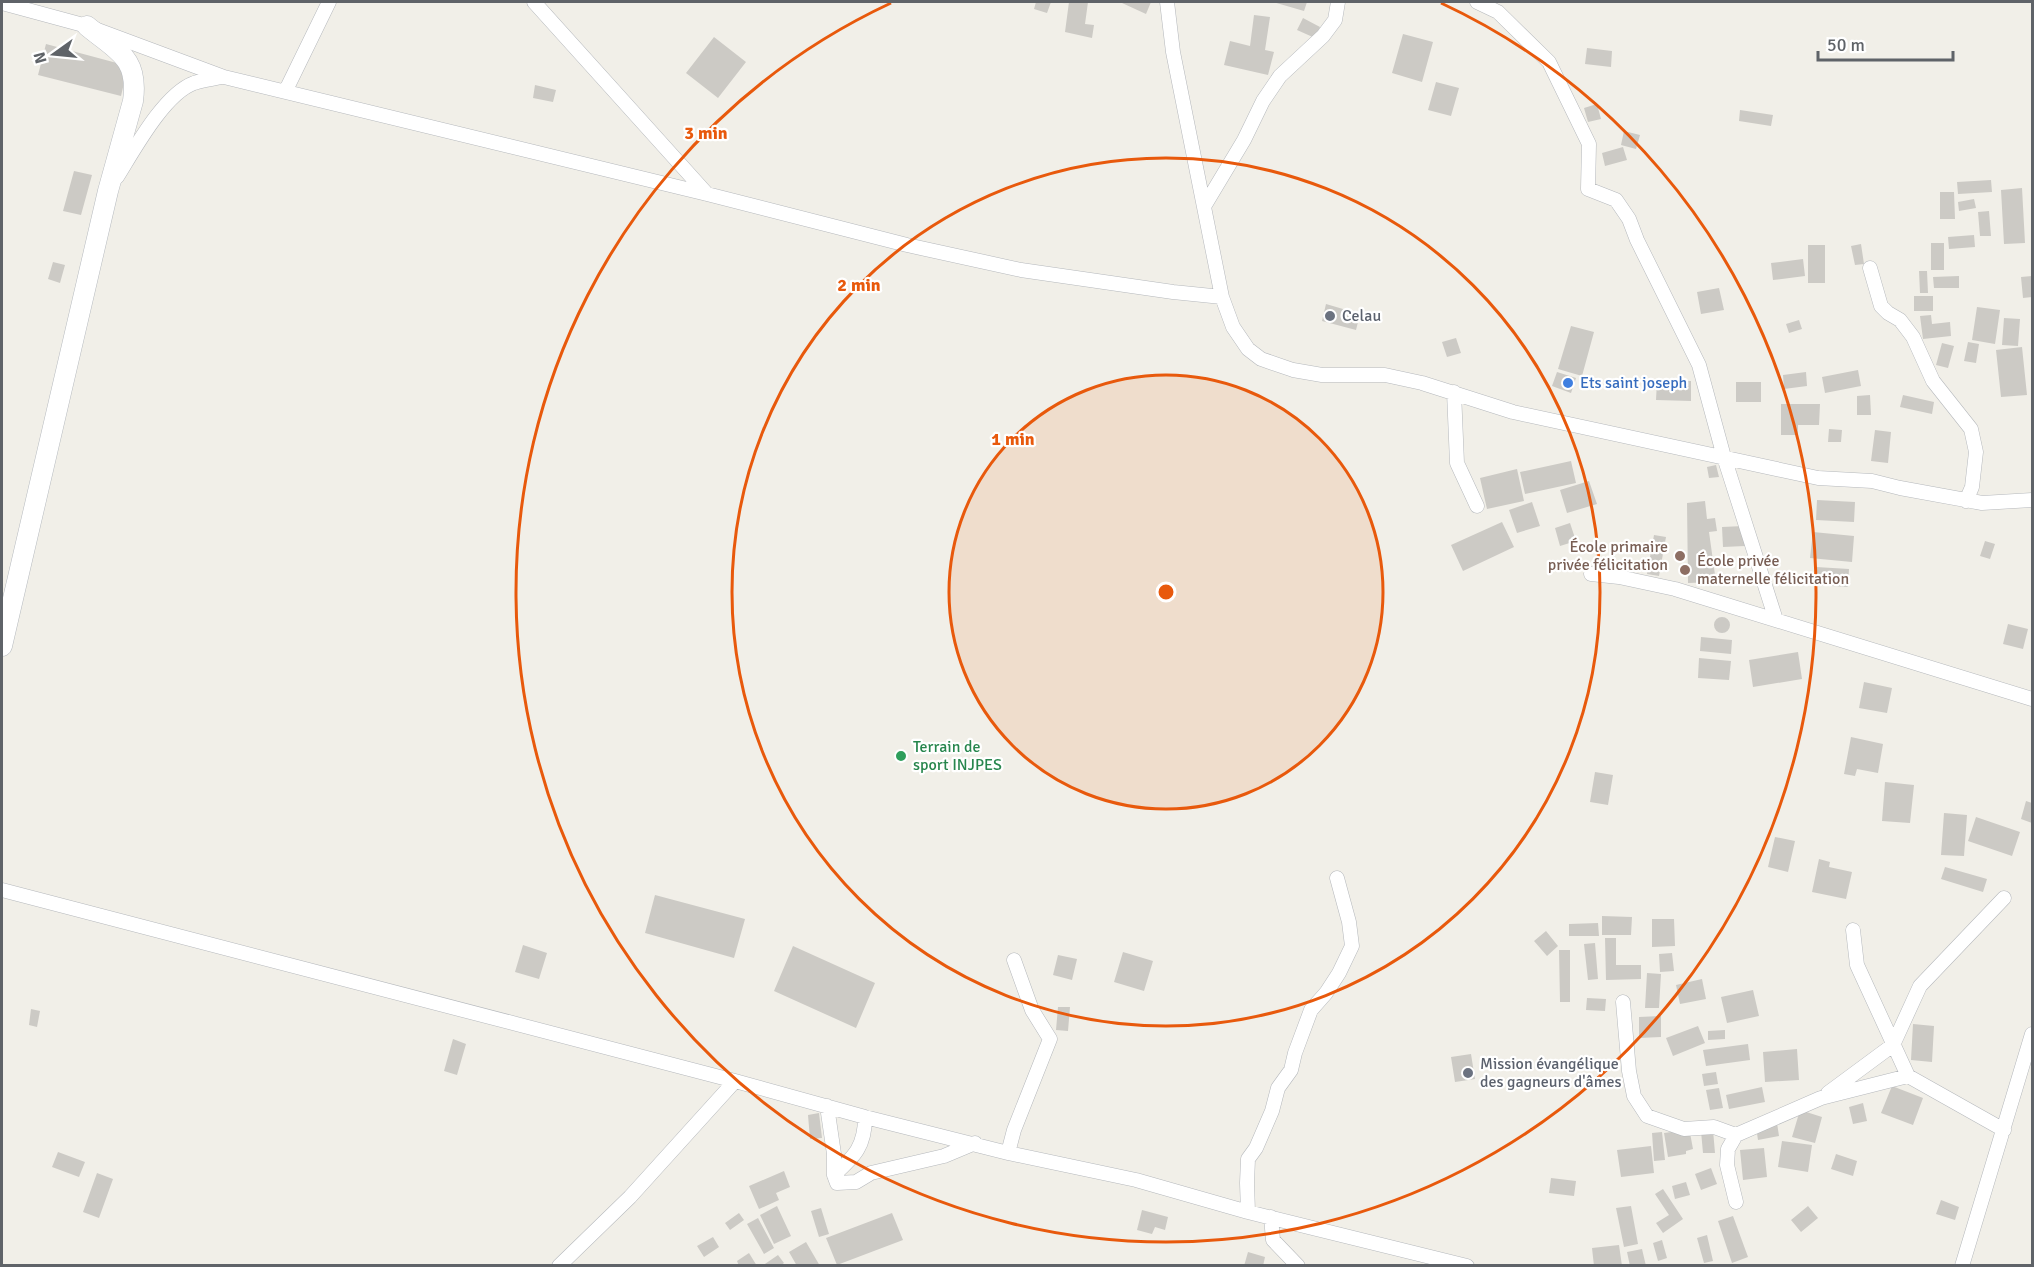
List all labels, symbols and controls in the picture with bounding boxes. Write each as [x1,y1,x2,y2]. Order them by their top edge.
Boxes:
north arrow [24,24,84,84]
scale bar [1818,24,1953,62]
text: 50 m [1827,34,1865,56]
text: N [29,50,52,66]
text: 3 min [684,122,728,144]
text: 2 min [837,274,881,296]
place label: Celau [1342,306,1381,326]
marker: Celau [1323,309,1337,323]
place label: Ets saint joseph [1580,373,1687,393]
marker: Ets saint joseph [1561,376,1575,390]
text: 1 min [991,428,1035,450]
place label: École primaire privée félicitation [1548,537,1668,575]
marker: École primaire privée félicitation [1673,549,1687,563]
place label: École privée maternelle félicitation [1697,551,1849,589]
marker: École privée maternelle félicitation [1678,563,1692,577]
centre of rings [1156,582,1176,602]
place label: Terrain de sport INJPES [913,737,1002,775]
marker: Terrain de sport INJPES [894,749,908,763]
place label: Mission évangélique des gagneurs d'âmes [1480,1054,1622,1092]
marker: Mission évangélique des gagneurs d'âmes [1461,1066,1475,1080]

